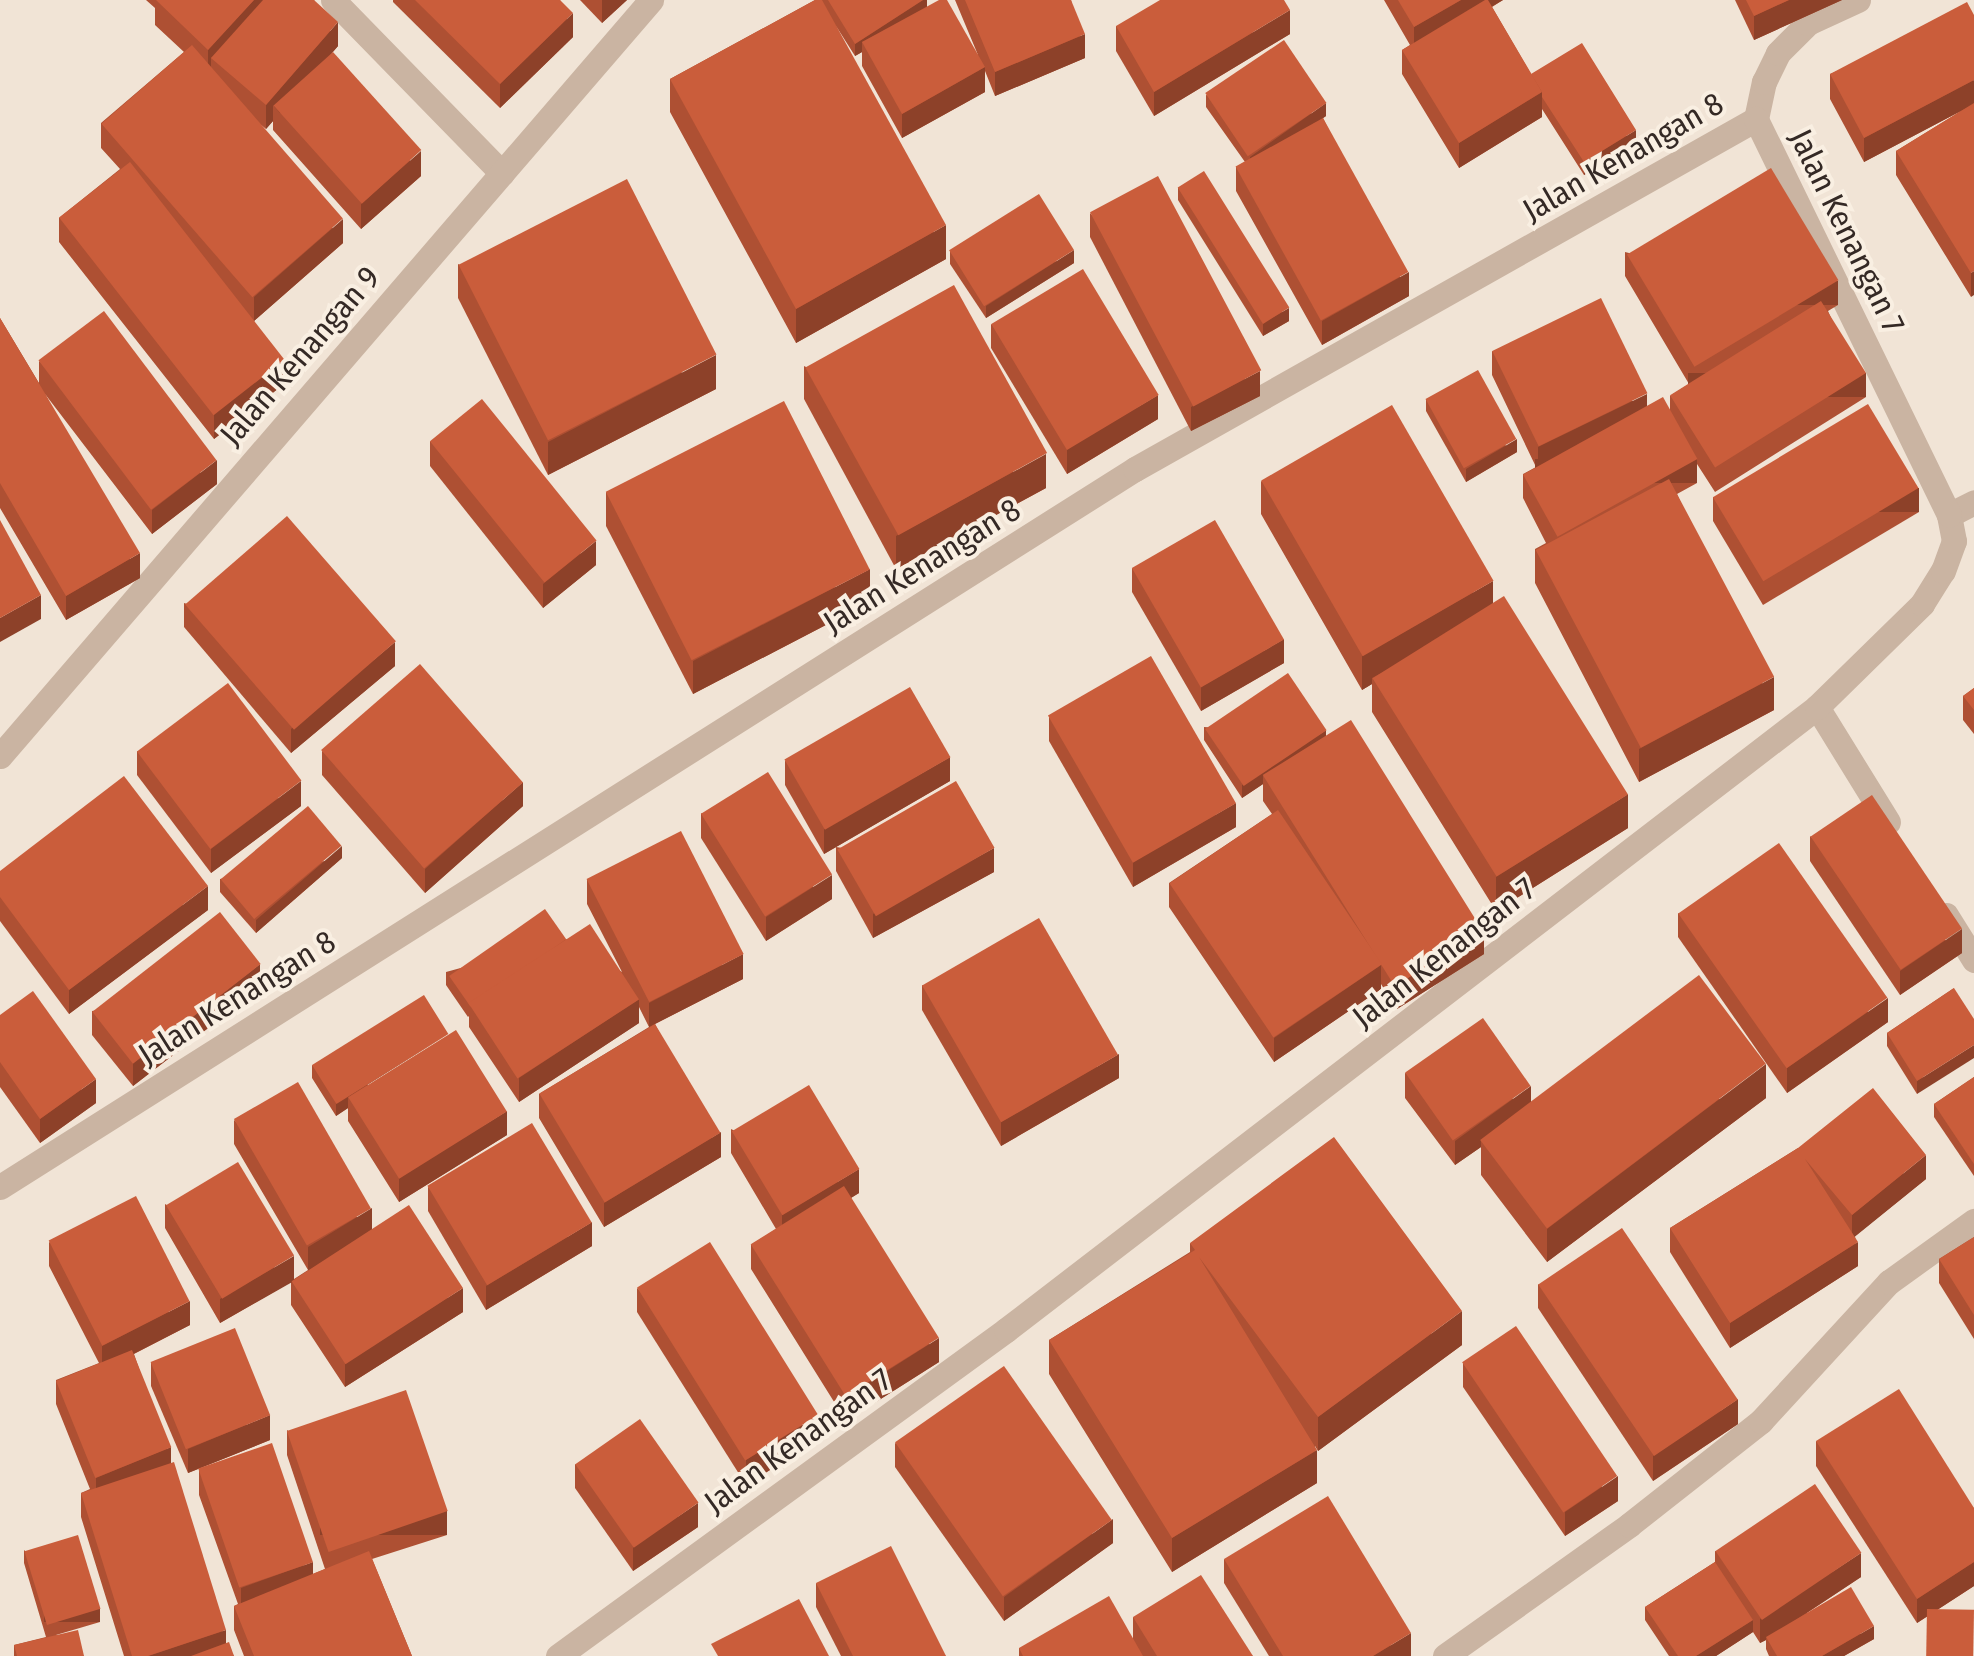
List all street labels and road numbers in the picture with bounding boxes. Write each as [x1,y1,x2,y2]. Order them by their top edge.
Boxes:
street label: Jalan Kenangan 8 [1516,84,1730,230]
street label: Jalan Kenangan 7 [1781,123,1913,339]
street label: Jalan Kenangan 9 [212,259,388,453]
street label: Jalan Kenangan 8 [817,490,1027,642]
street label: Jalan Kenangan 7 [1345,870,1543,1036]
street label: Jalan Kenangan 8 [132,922,342,1074]
street label: Jalan Kenangan 7 [697,1360,899,1522]

